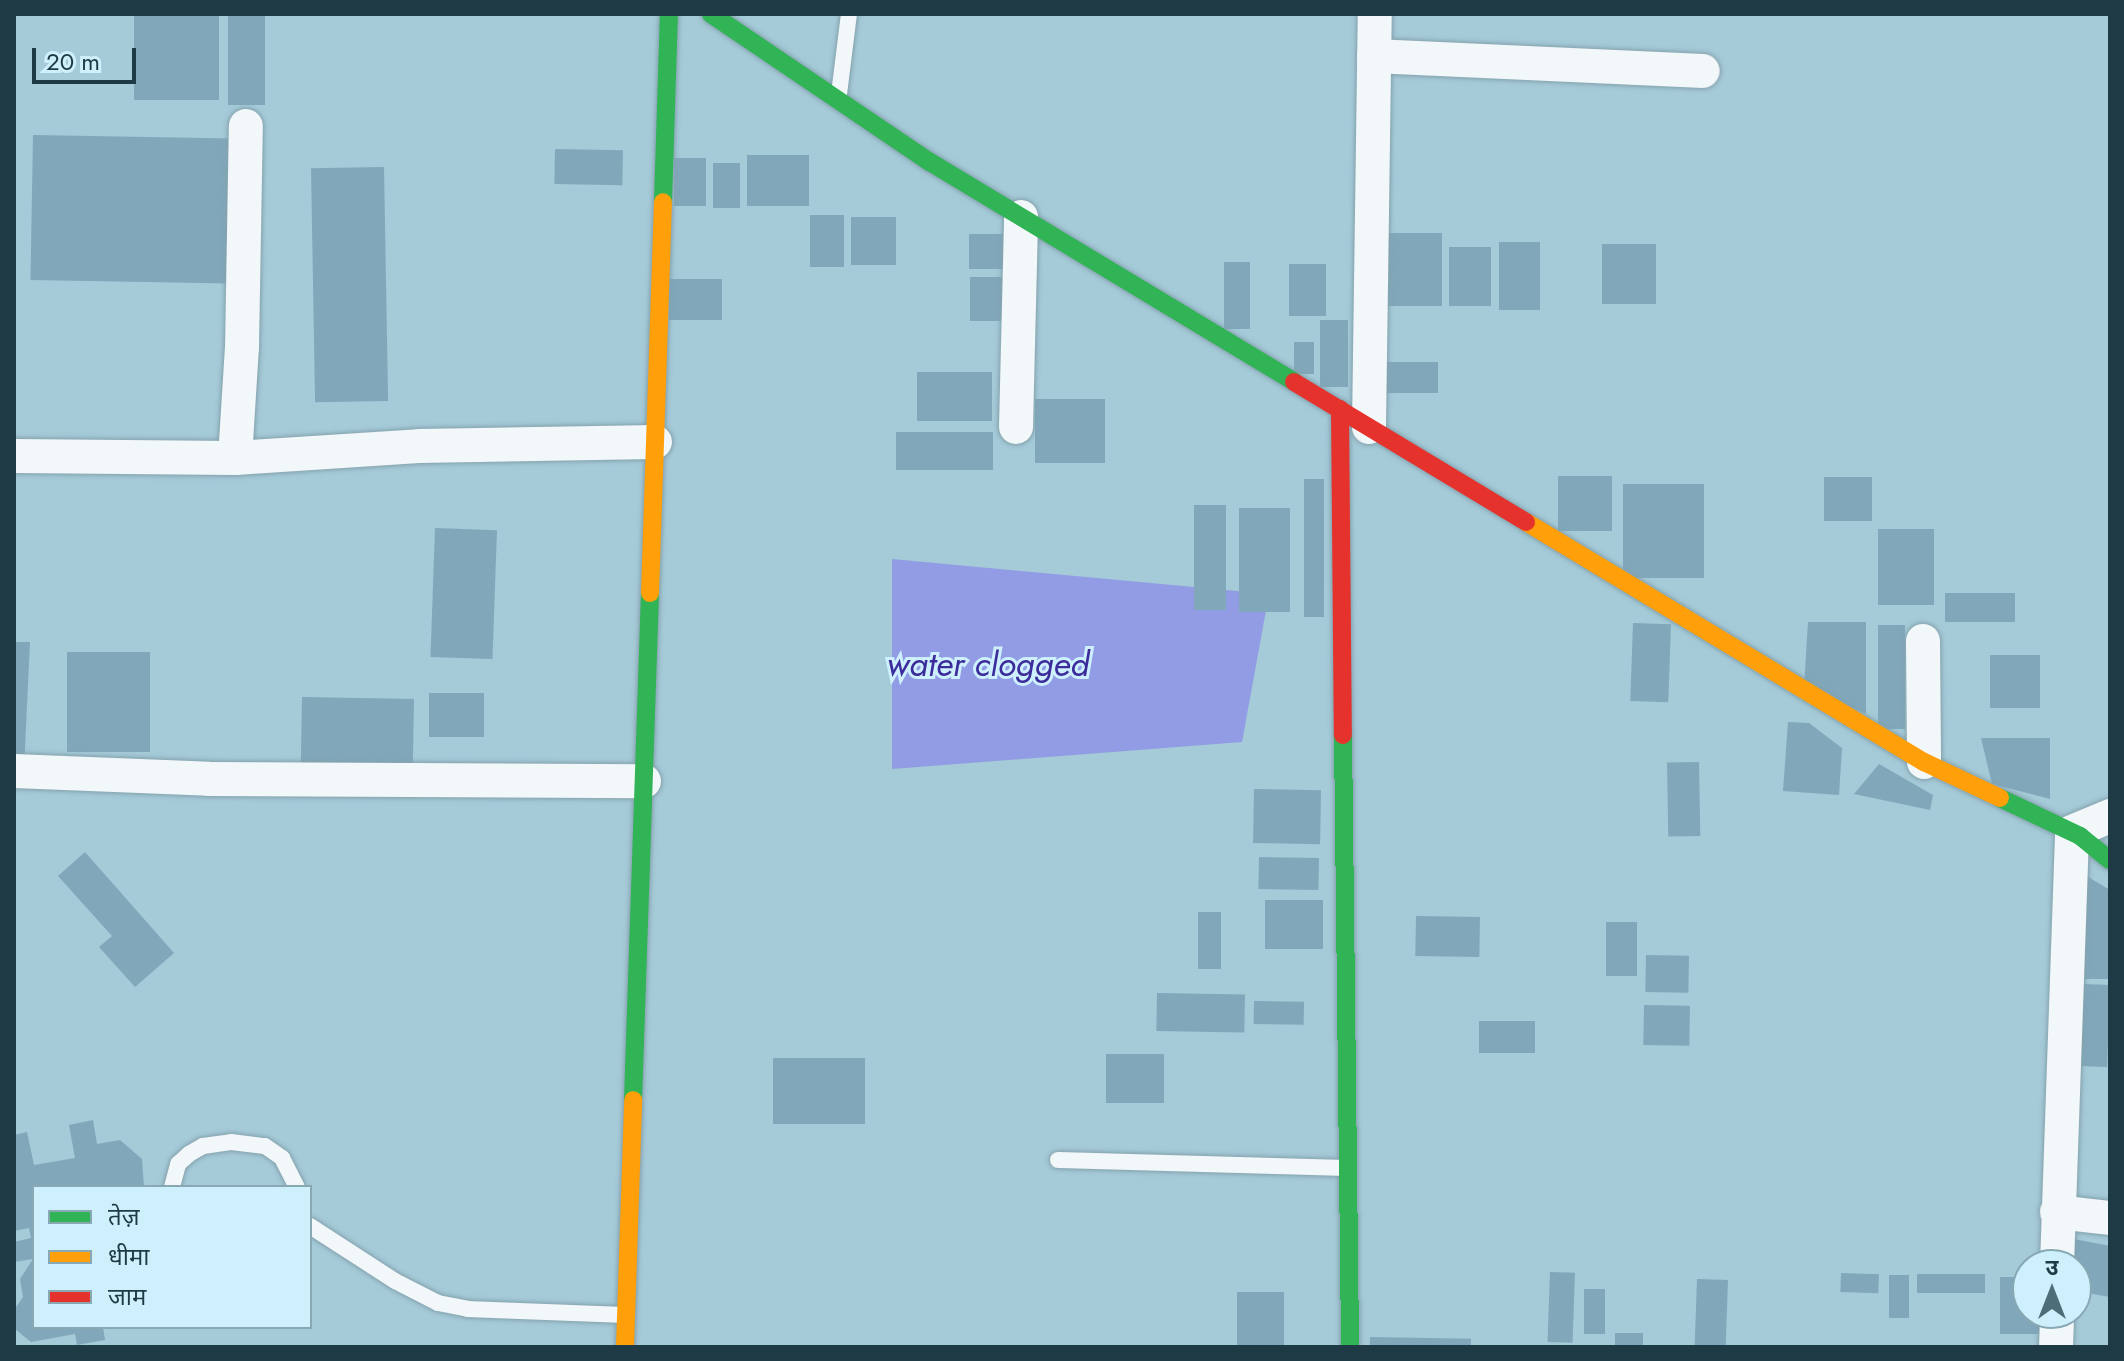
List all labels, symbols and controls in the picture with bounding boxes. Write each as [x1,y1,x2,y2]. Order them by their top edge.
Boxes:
scale bar [36,32,140,82]
text: 20 m [46,44,100,79]
water label: water clogged [887,645,1089,685]
legend [32,1185,312,1329]
text: तेज़ [108,1199,140,1234]
text: धीमा [108,1239,150,1274]
north arrow [2012,1249,2092,1329]
text: उ [2046,1251,2058,1283]
text: जाम [108,1279,146,1314]

